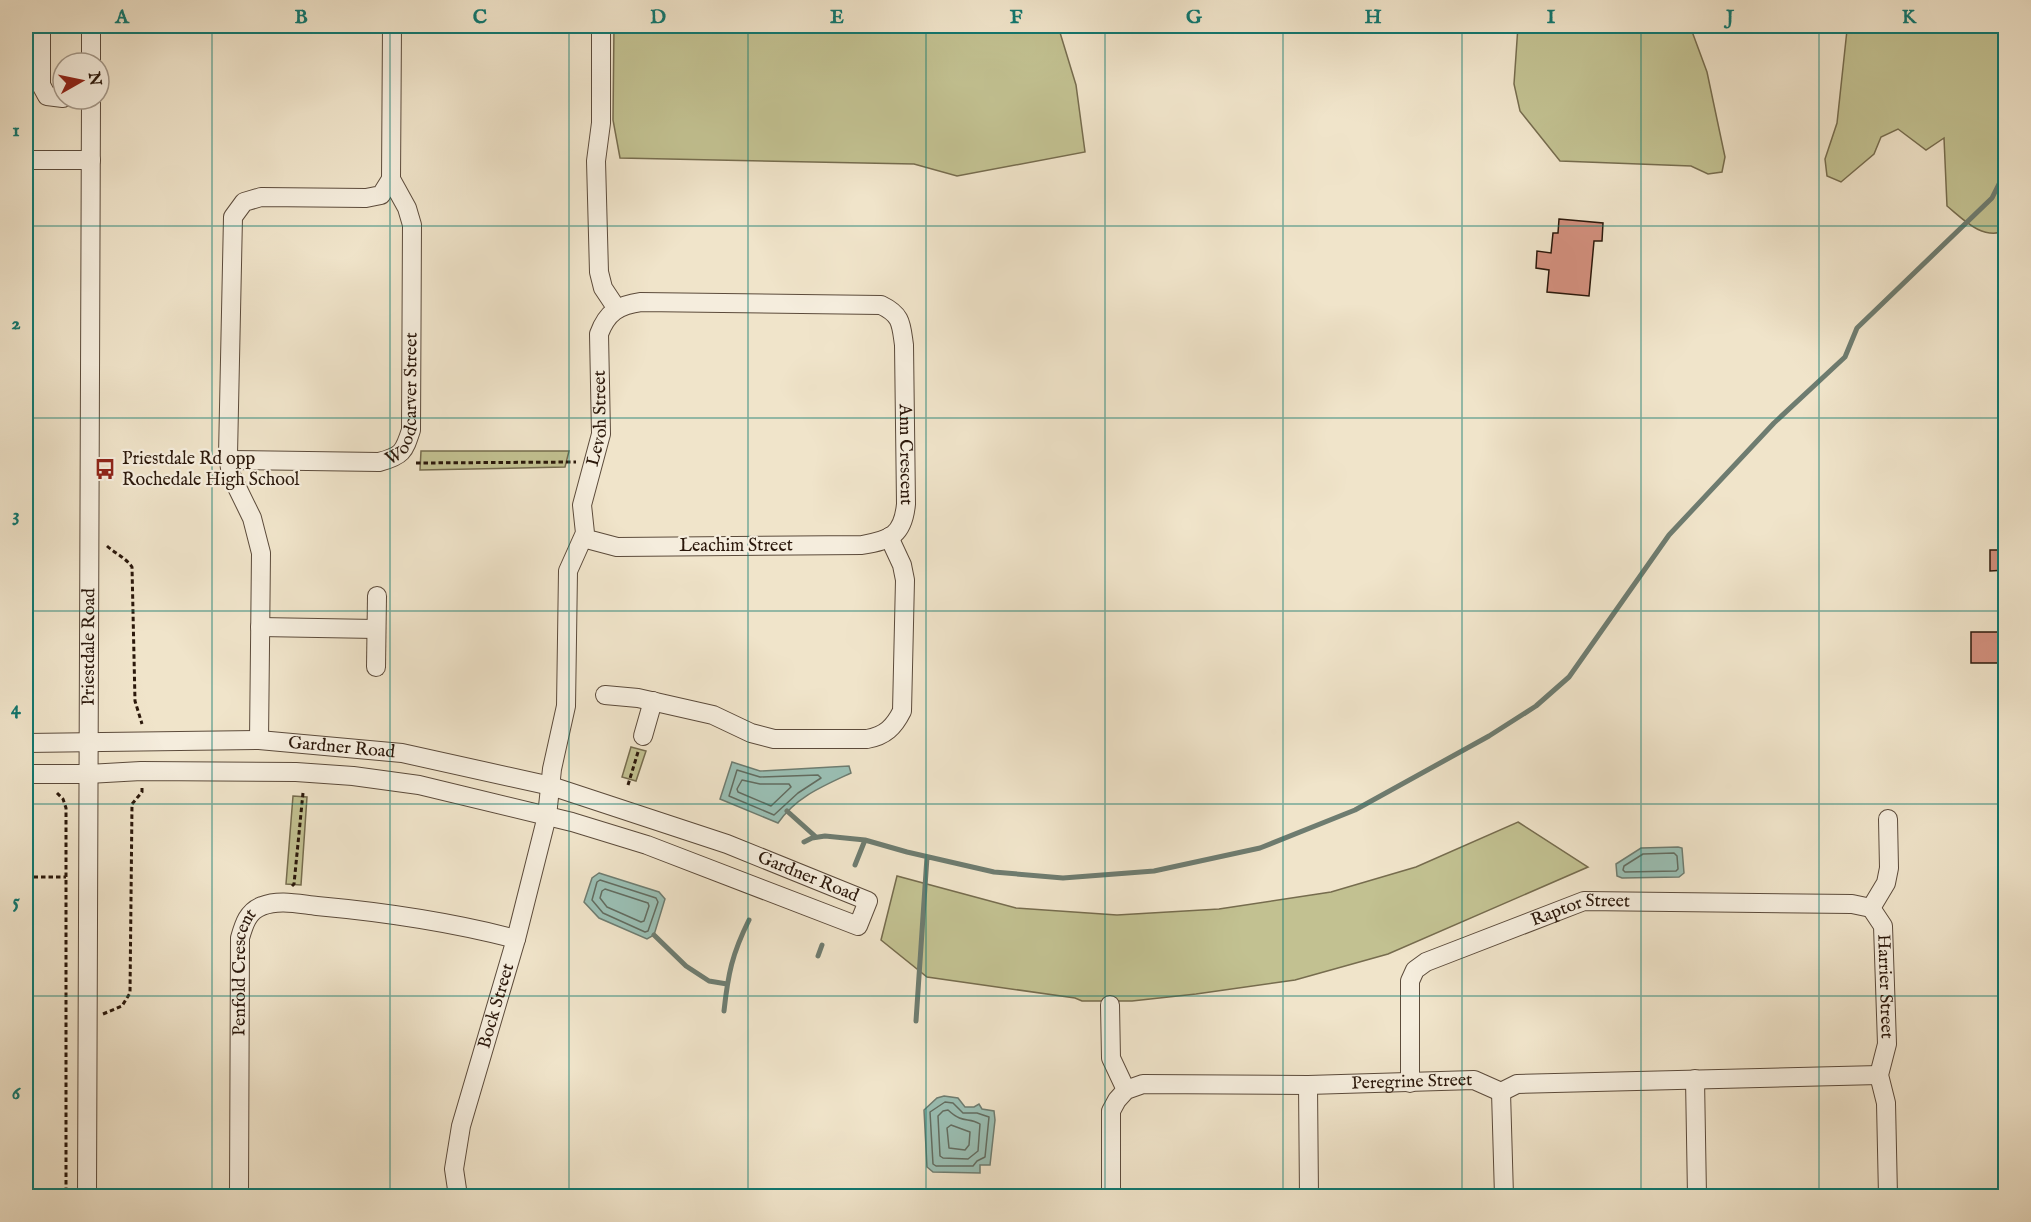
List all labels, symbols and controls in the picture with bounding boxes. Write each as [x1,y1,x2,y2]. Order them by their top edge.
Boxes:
text: A [114,5,130,30]
text: B [294,5,308,30]
text: C [473,5,487,30]
text: D [650,5,666,30]
text: E [830,5,844,30]
text: F [1010,5,1023,30]
text: G [1186,5,1203,30]
text: H [1364,5,1382,30]
text: I [1547,5,1556,30]
text: J [1723,5,1735,30]
text: K [1902,5,1918,30]
north arrow [51,51,111,111]
text: N [83,70,105,88]
text: 1 [12,118,20,143]
text: 2 [11,311,21,336]
street label: Woodcarver Street [382,332,423,471]
street label: Levoh Street [581,370,613,469]
street label: Ann Crescent [893,403,918,505]
place label: Priestdale Rd opp Rochedale High School [122,448,300,492]
bus stop icon: Priestdale Rd opp Rochedale High School [93,457,117,481]
text: 3 [12,503,20,528]
street label: Leachim Street [679,535,793,558]
street label: Priestdale Road [77,588,101,706]
text: 4 [11,696,22,721]
street label: Gardner Road [287,731,397,764]
street label: Gardner Road [754,846,863,908]
text: 5 [12,889,20,914]
street label: Raptor Street [1527,890,1630,932]
street label: Penfold Crescent [228,904,262,1036]
street label: Harrier Street [1872,934,1898,1039]
street label: Bock Street [473,961,520,1051]
street label: Peregrine Street [1351,1069,1473,1095]
text: 6 [12,1081,22,1106]

